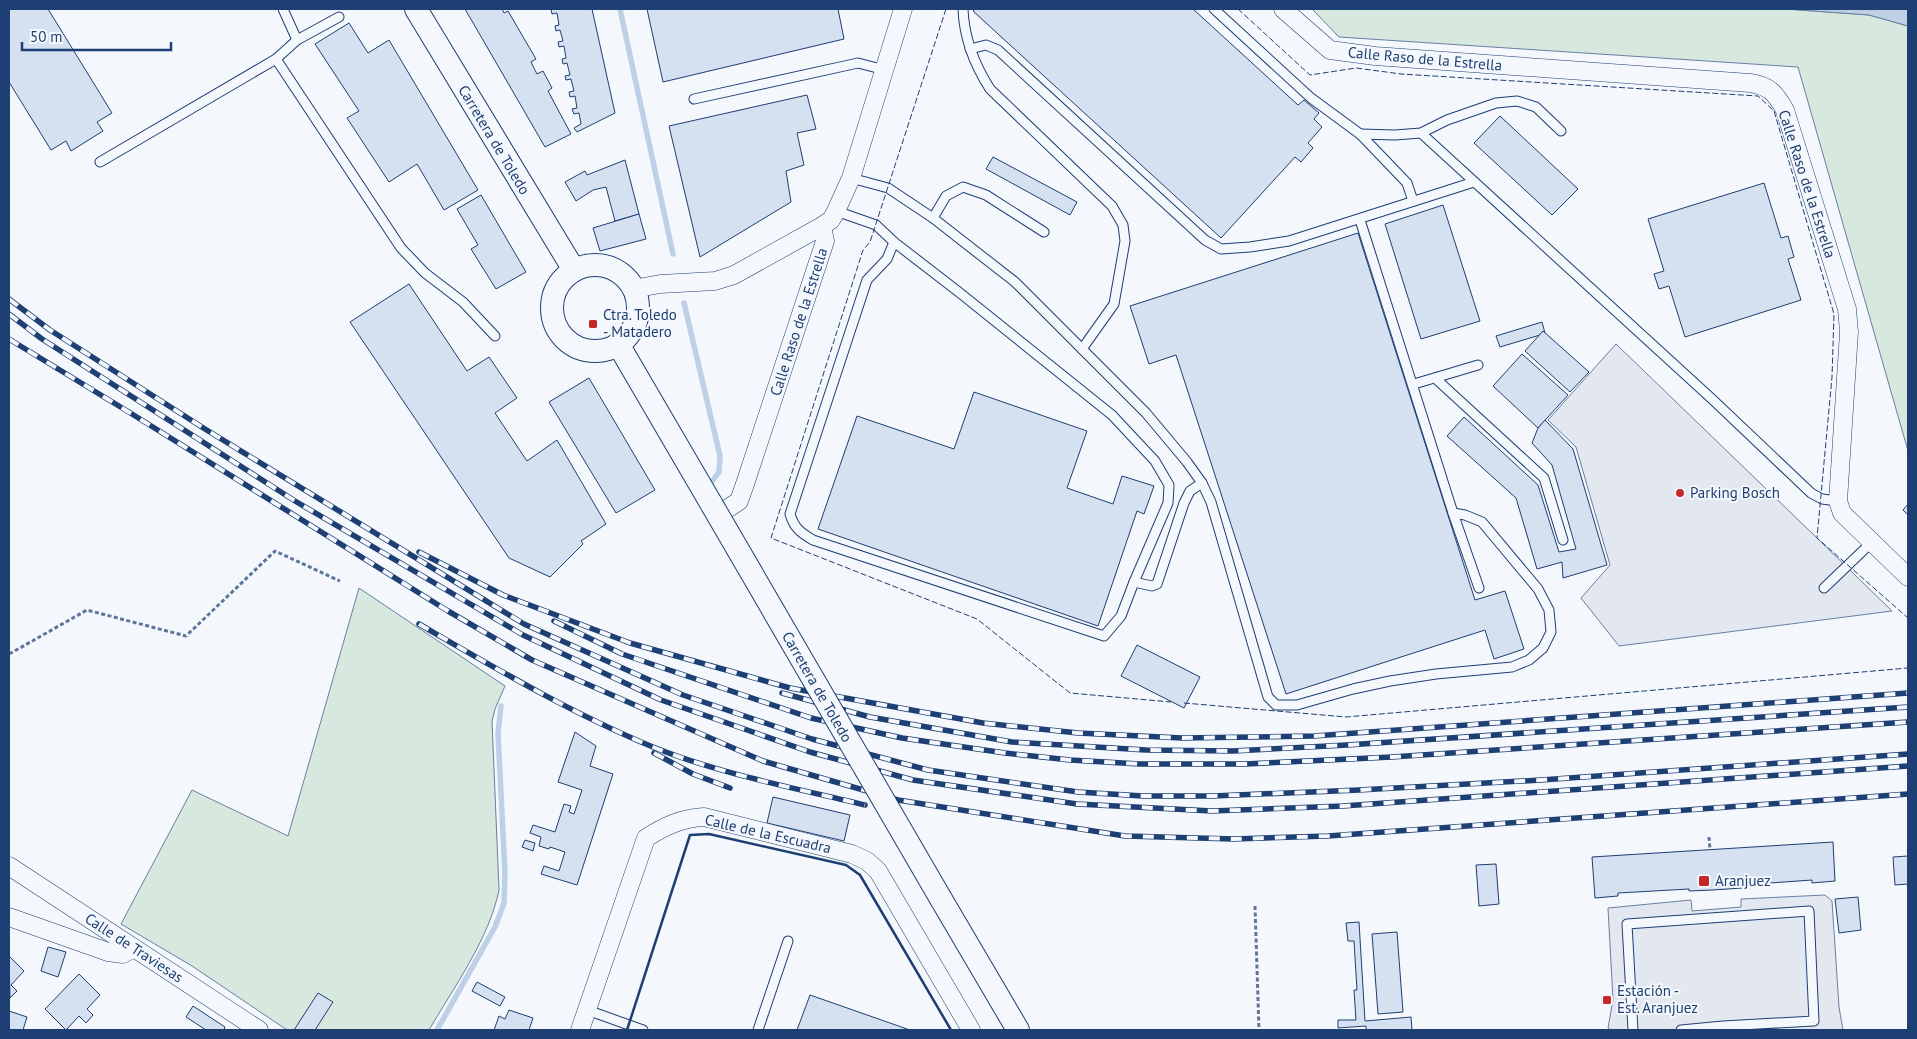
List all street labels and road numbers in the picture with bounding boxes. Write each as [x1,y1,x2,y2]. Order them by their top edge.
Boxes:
street label: Calle Raso de la Estrella [1347,42,1503,75]
street label: Carretera de Toledo [454,82,535,198]
street label: Calle Raso de la Estrella [1775,107,1840,260]
street label: Calle Raso de la Estrella [766,245,831,398]
street label: Carretera de Toledo [778,628,857,745]
street label: Calle de la Escuadra [703,810,833,857]
street label: Calle de Traviesas [81,909,187,986]

